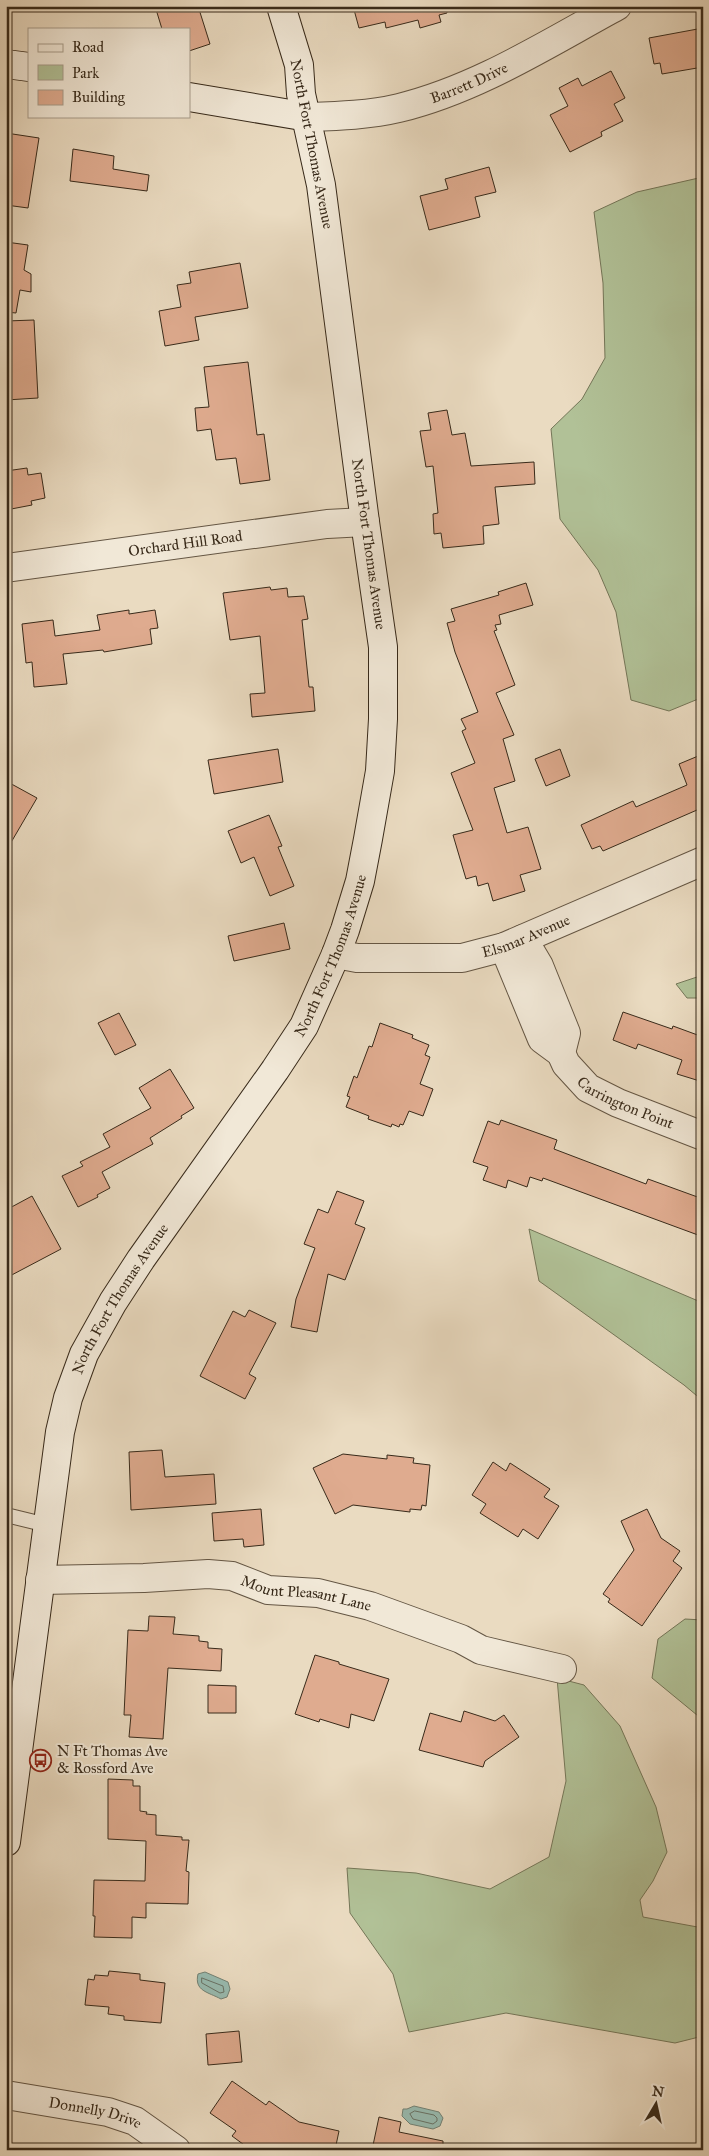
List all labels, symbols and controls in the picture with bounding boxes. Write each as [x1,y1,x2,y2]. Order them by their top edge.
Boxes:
legend [28,28,190,118]
text: Road [72,38,104,56]
street label: North Fort Thomas Avenue [287,58,337,230]
street label: Barrett Drive [428,58,511,107]
text: Park [72,64,99,82]
text: Building [72,88,126,106]
street label: North Fort Thomas Avenue [348,457,390,631]
street label: Orchard Hill Road [127,527,244,560]
street label: North Fort Thomas Avenue [290,873,370,1040]
street label: Elsmar Avenue [480,911,573,961]
street label: Carrington Point [573,1073,677,1133]
street label: North Fort Thomas Avenue [68,1220,172,1377]
street label: Mount Pleasant Lane [238,1571,373,1615]
place label: N Ft Thomas Ave & Rossford Ave [57,1742,168,1777]
bus stop icon: N Ft Thomas Ave & Rossford Ave [29,1748,53,1772]
north arrow [632,2078,682,2128]
text: N [651,2082,665,2101]
street label: Donnelly Drive [47,2093,146,2132]

